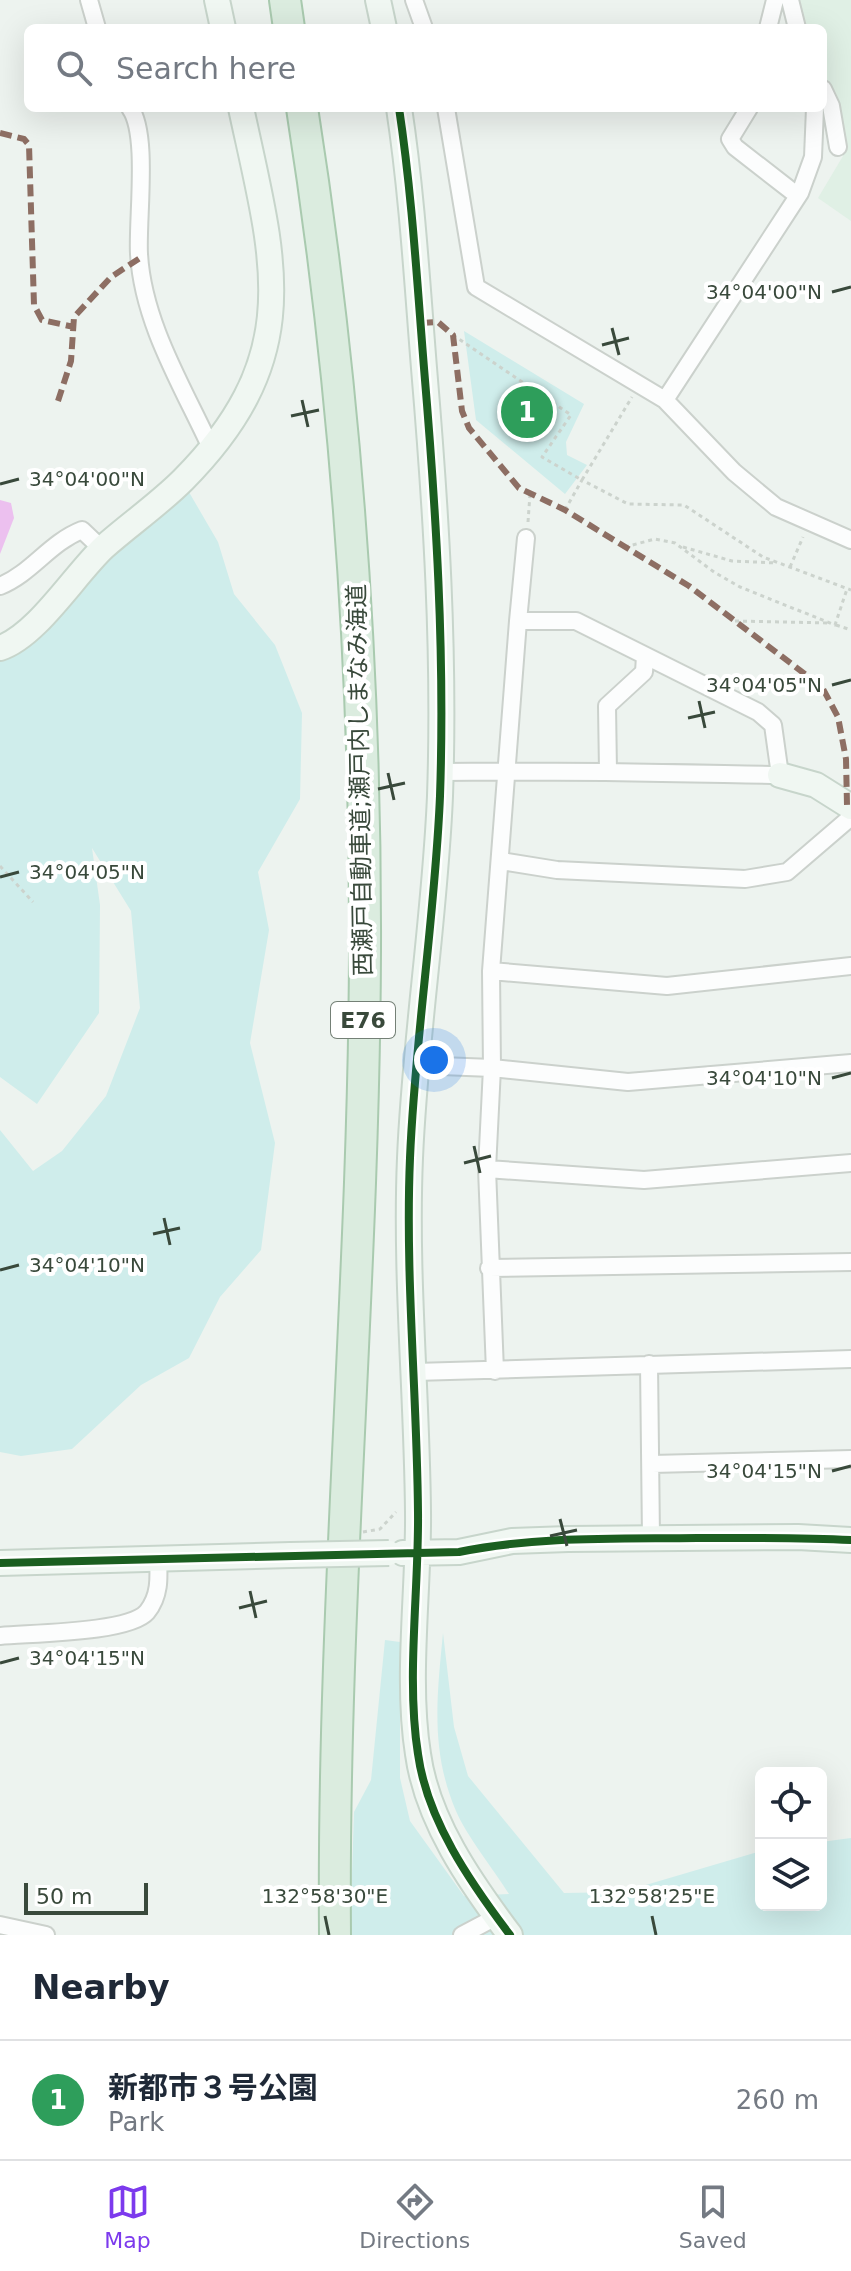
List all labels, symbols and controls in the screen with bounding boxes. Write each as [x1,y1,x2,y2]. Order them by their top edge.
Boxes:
search box [24,24,827,112]
icon: search [52,46,96,90]
text: Search here [116,51,296,86]
text: 34°04'00"N [706,280,822,304]
pin: 1 [501,382,553,442]
text: 34°04'00"N [29,467,145,491]
street label: 西瀬戸自動車道;瀬戸内しまなみ海道 [343,584,377,976]
text: 34°04'05"N [706,673,822,697]
text: 34°04'05"N [29,860,145,884]
road number: E76 [331,1002,395,1038]
your location [414,1040,454,1080]
text: 34°04'10"N [706,1066,822,1090]
text: 34°04'10"N [29,1253,145,1277]
text: 34°04'15"N [706,1459,822,1483]
text: 34°04'15"N [29,1646,145,1670]
map controls [755,1767,827,1911]
button: locate [755,1767,827,1839]
button: layers [755,1839,827,1911]
scale bar [24,1879,148,1915]
text: 50 m [36,1884,92,1909]
text: 132°58'30"E [262,1884,388,1908]
text: 132°58'25"E [589,1884,715,1908]
text: Nearby [32,1967,170,2007]
text: 新都市３号公園 [108,2070,318,2105]
text: 1 [49,2085,67,2115]
text: 260 m [736,2085,819,2115]
text: Park [108,2107,164,2137]
tab: Map [104,2180,151,2253]
tab: Directions [359,2180,470,2253]
tab: Saved [679,2180,747,2253]

